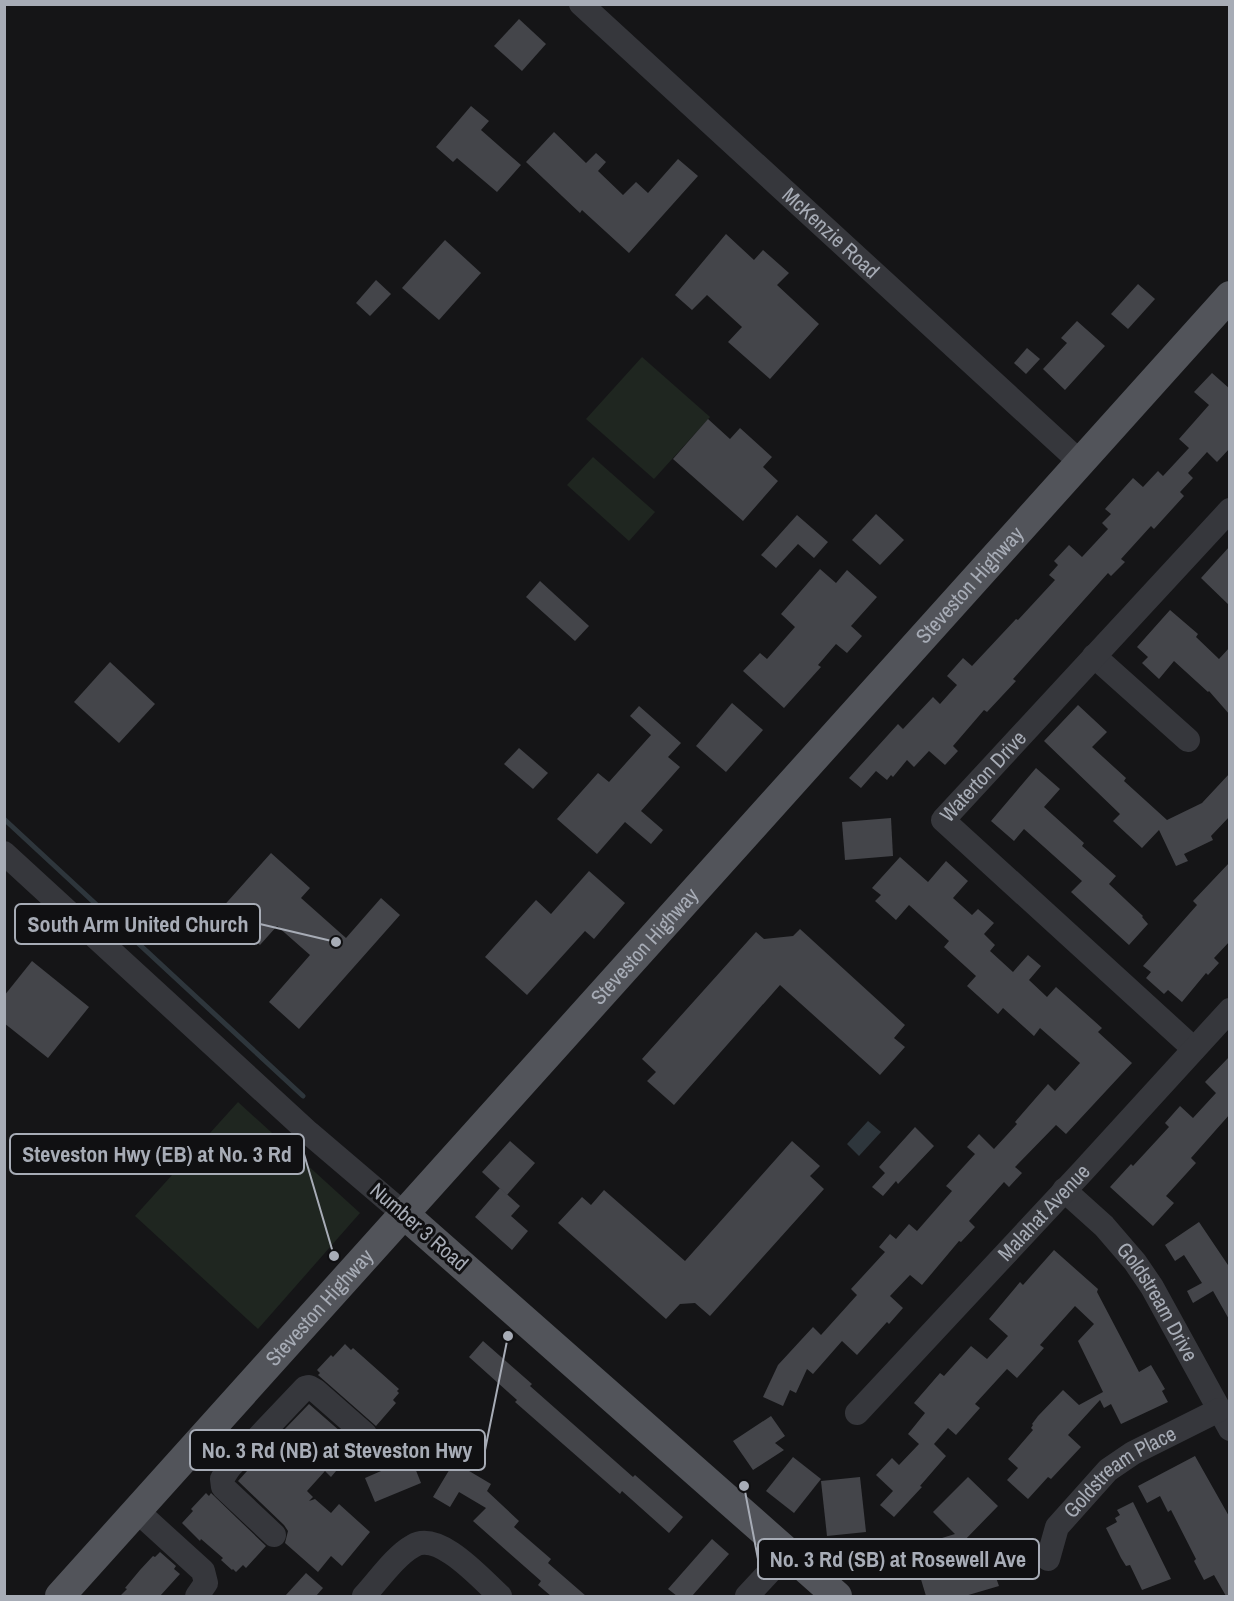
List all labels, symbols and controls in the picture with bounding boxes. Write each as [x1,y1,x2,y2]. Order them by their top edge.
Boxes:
street label: McKenzie Road [776,181,886,285]
street label: Steveston Highway [909,520,1030,650]
street label: Waterton Drive [933,724,1033,828]
street label: Steveston Highway [584,881,705,1011]
callout: South Arm United Church [15,904,260,944]
text: South Arm United Church [28,909,248,939]
callout: Steveston Hwy (EB) at No. 3 Rd [10,1134,304,1174]
text: Steveston Hwy (EB) at No. 3 Rd [22,1139,292,1169]
street label: Malahat Avenue [991,1158,1096,1267]
street label: Number 3 Road [364,1176,475,1277]
street label: Goldstream Drive [1110,1236,1205,1366]
street label: Steveston Highway [259,1242,380,1372]
street label: Goldstream Place [1057,1419,1181,1524]
callout: No. 3 Rd (NB) at Steveston Hwy [190,1430,485,1470]
text: No. 3 Rd (NB) at Steveston Hwy [202,1435,472,1465]
callout: No. 3 Rd (SB) at Rosewell Ave [758,1539,1039,1579]
text: No. 3 Rd (SB) at Rosewell Ave [770,1544,1026,1574]

